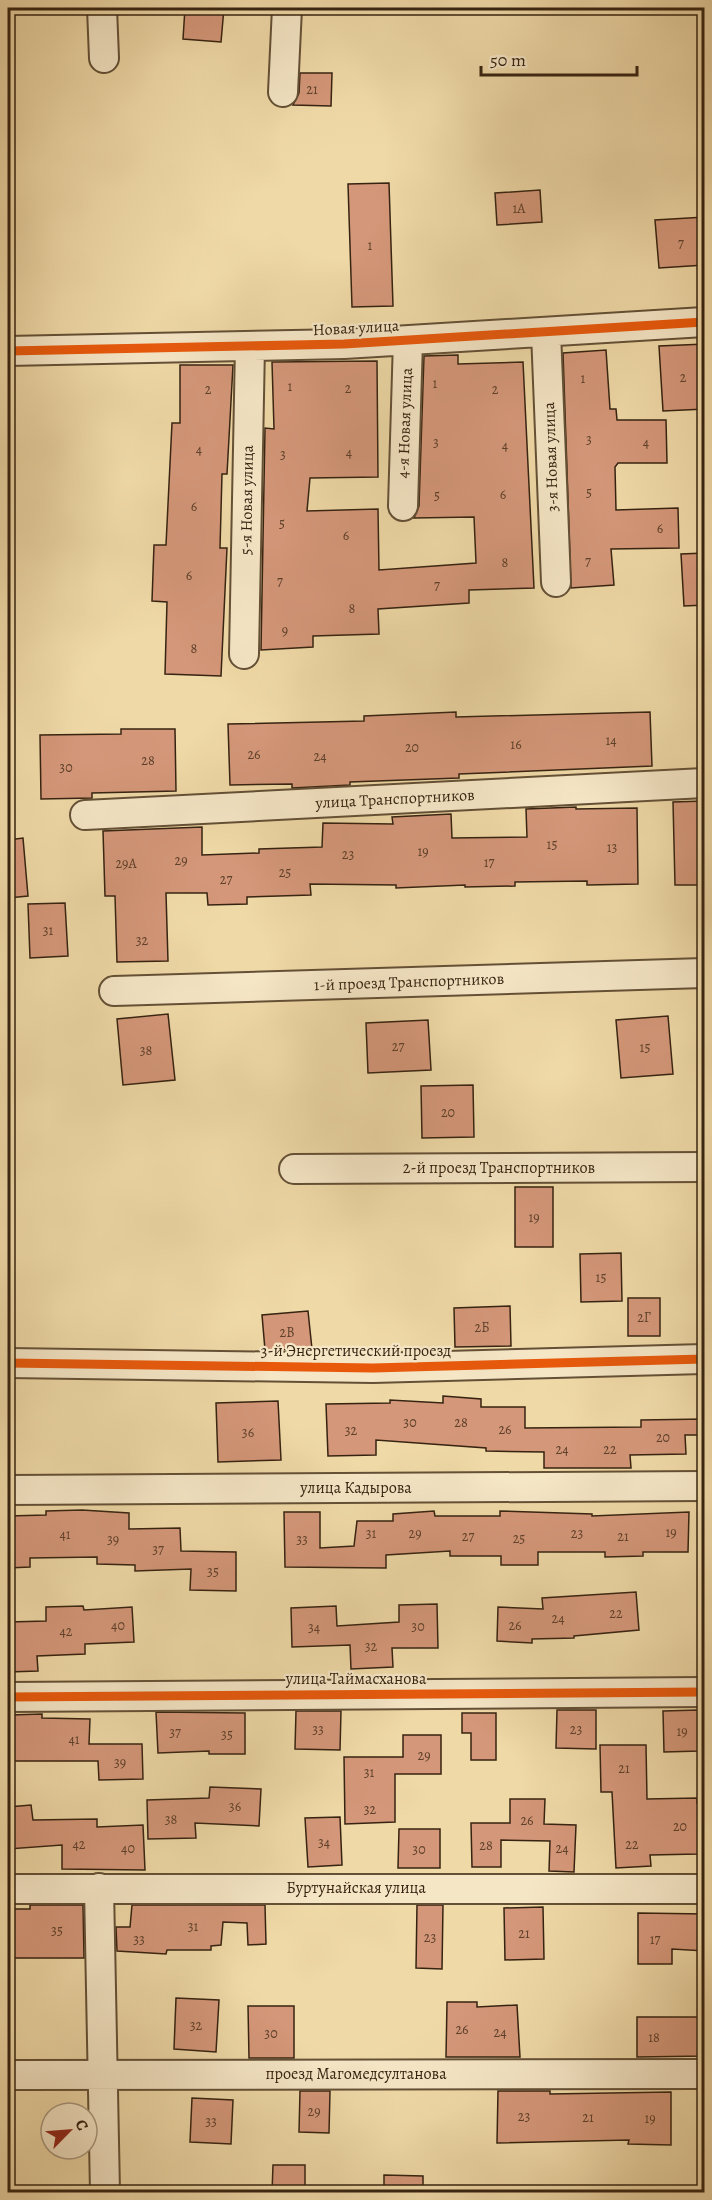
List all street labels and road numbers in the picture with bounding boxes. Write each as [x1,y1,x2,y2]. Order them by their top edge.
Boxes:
street label: Новая улица [312,315,400,341]
street label: 4-я Новая улица [392,367,418,479]
street label: 3-я Новая улица [538,401,564,512]
street label: 5-я Новая улица [235,444,259,555]
street label: улица Транспортников [314,784,475,814]
street label: 1-й проезд Транспортников [314,968,504,996]
street label: 2-й проезд Транспортников [403,1157,595,1179]
street label: 3-й Энергетический проезд [261,1340,451,1362]
street label: улица Кадырова [299,1477,412,1499]
street label: улица Таймасханова [285,1668,427,1690]
street label: Буртунайская улица [286,1877,426,1899]
street label: проезд Магомедсултанова [265,2063,447,2085]

